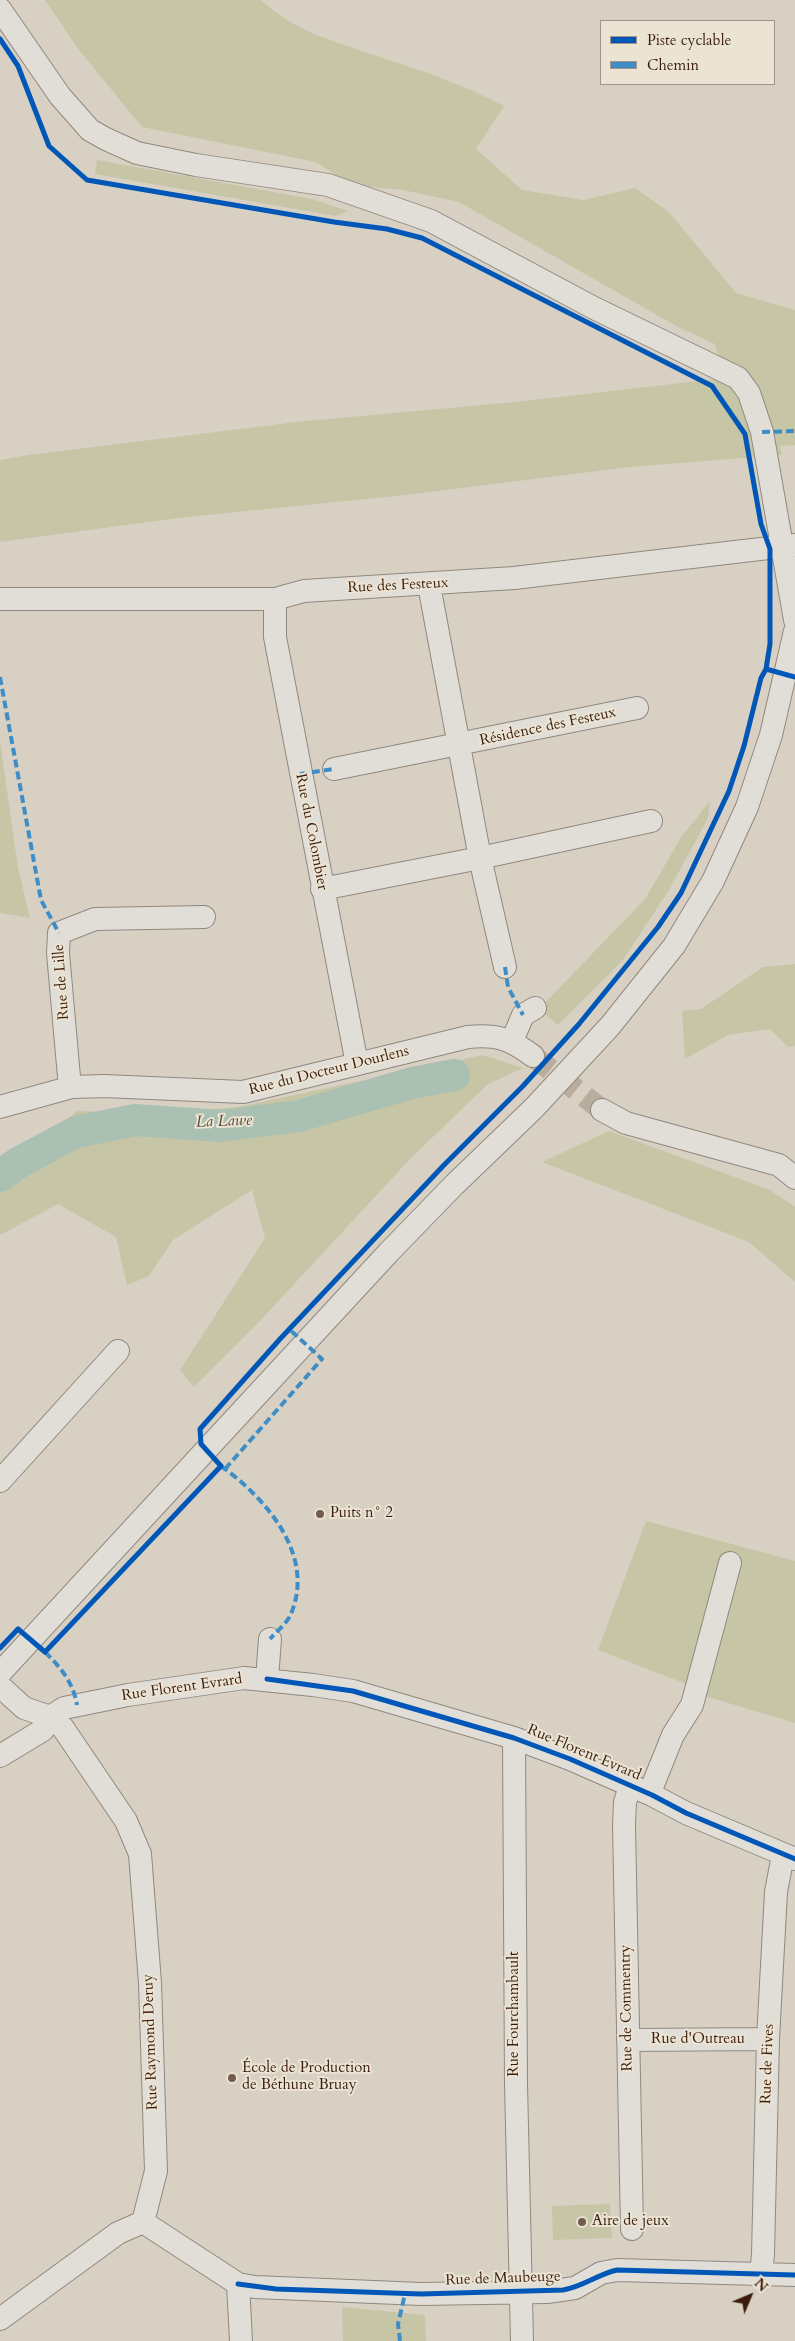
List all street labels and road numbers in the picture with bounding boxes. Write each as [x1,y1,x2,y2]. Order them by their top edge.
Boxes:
street label: Rue des Festeux [347,574,449,598]
street label: Résidence des Festeux [478,704,618,750]
street label: Rue du Colombier [291,772,331,892]
street label: Rue de Lille [50,943,74,1021]
street label: Rue du Docteur Dourlens [247,1042,411,1100]
street label: Rue Florent Evrard [120,1671,244,1705]
street label: Rue Florent Evrard [524,1721,644,1785]
street label: Rue de Commentry [617,1944,637,2072]
street label: Rue Fourchambault [506,1951,524,2077]
street label: Rue Raymond Deruy [140,1974,162,2110]
street label: Rue de Fives [758,2023,778,2105]
street label: Rue d'Outreau [651,2031,745,2049]
street label: Rue de Maubeuge [445,2268,561,2290]

